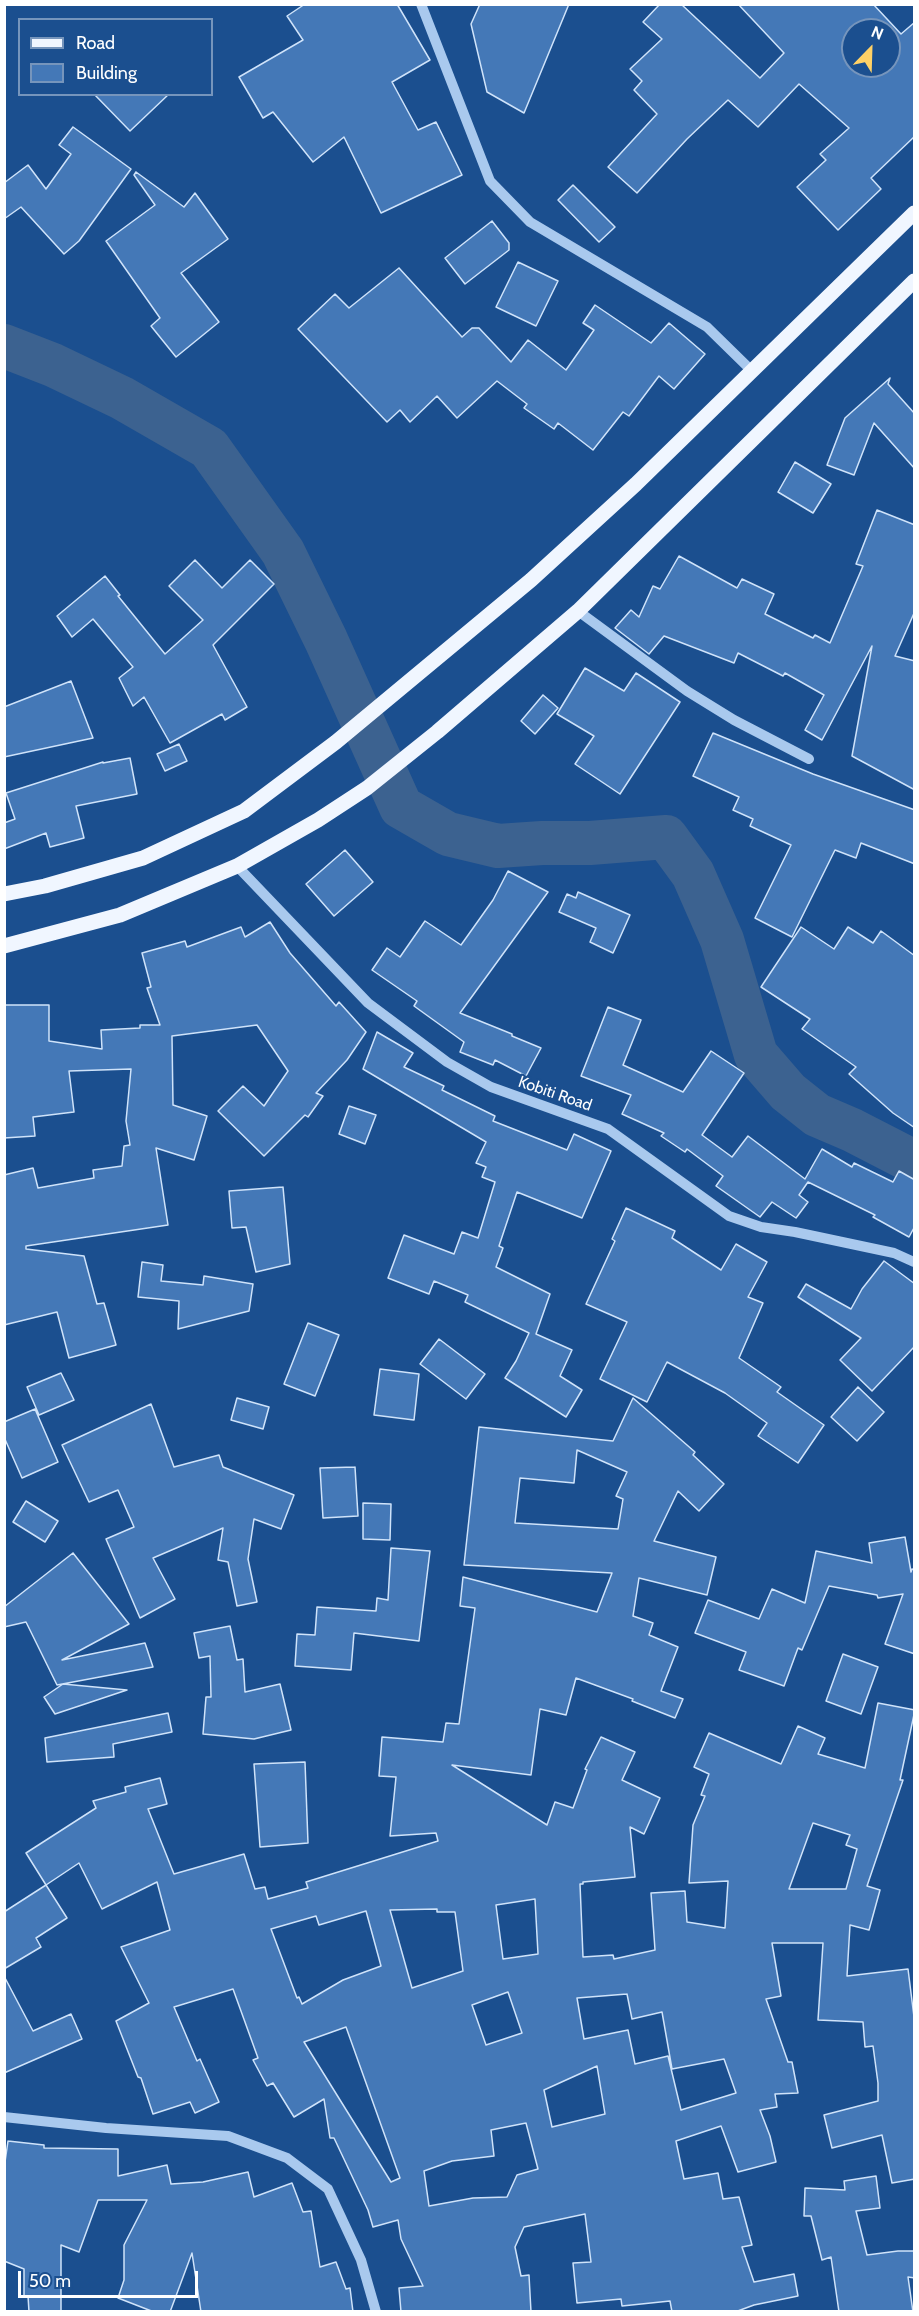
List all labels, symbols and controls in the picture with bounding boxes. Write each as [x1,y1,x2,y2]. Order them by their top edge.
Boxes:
legend [18,18,213,96]
north arrow [841,18,901,78]
text: N [869,22,886,44]
text: Road [76,32,115,54]
text: Building [76,62,137,84]
street label: Kobiti Road [516,1072,594,1116]
scale bar [21,2259,201,2297]
text: 50 m [29,2270,71,2292]

